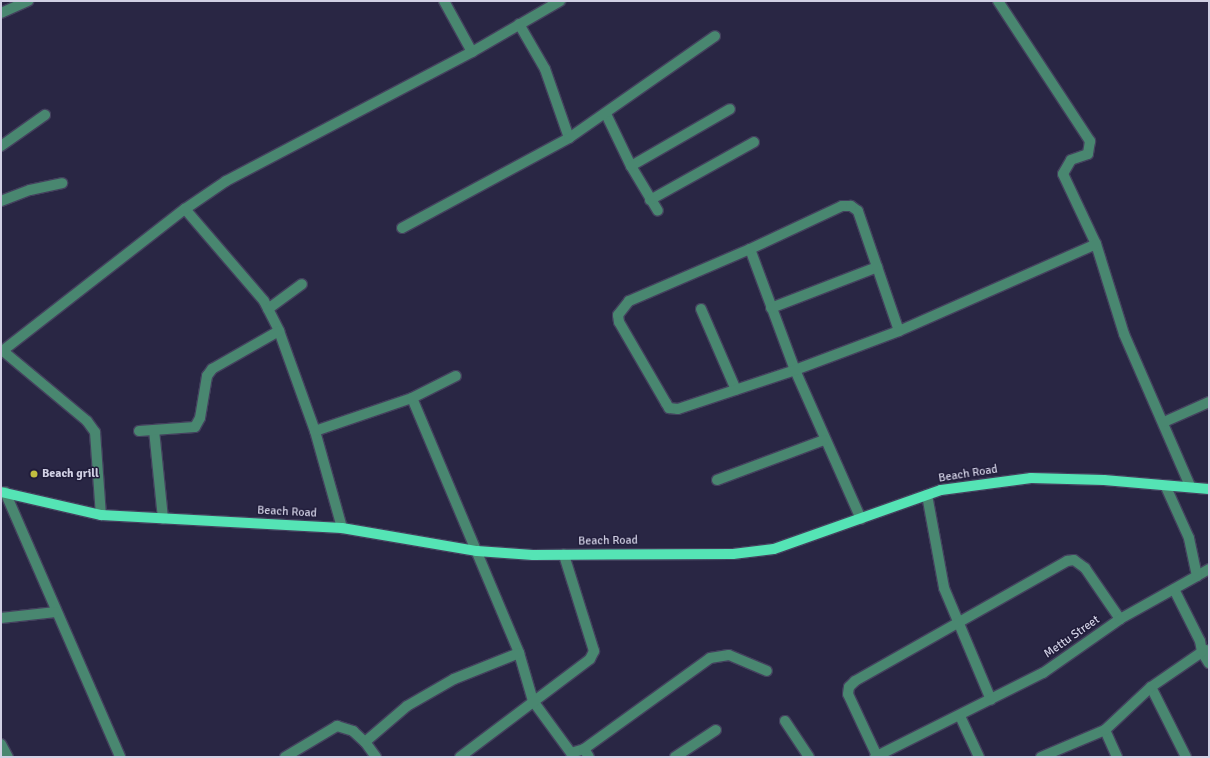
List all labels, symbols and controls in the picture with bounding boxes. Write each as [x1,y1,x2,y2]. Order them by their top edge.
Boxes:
street label: Beach Road [937,462,999,486]
place label: Beach grill [42,467,99,481]
marker: Beach grill [29,469,39,479]
street label: Beach Road [257,503,317,521]
street label: Beach Road [578,533,638,549]
street label: Mettu Street [1041,613,1103,661]

